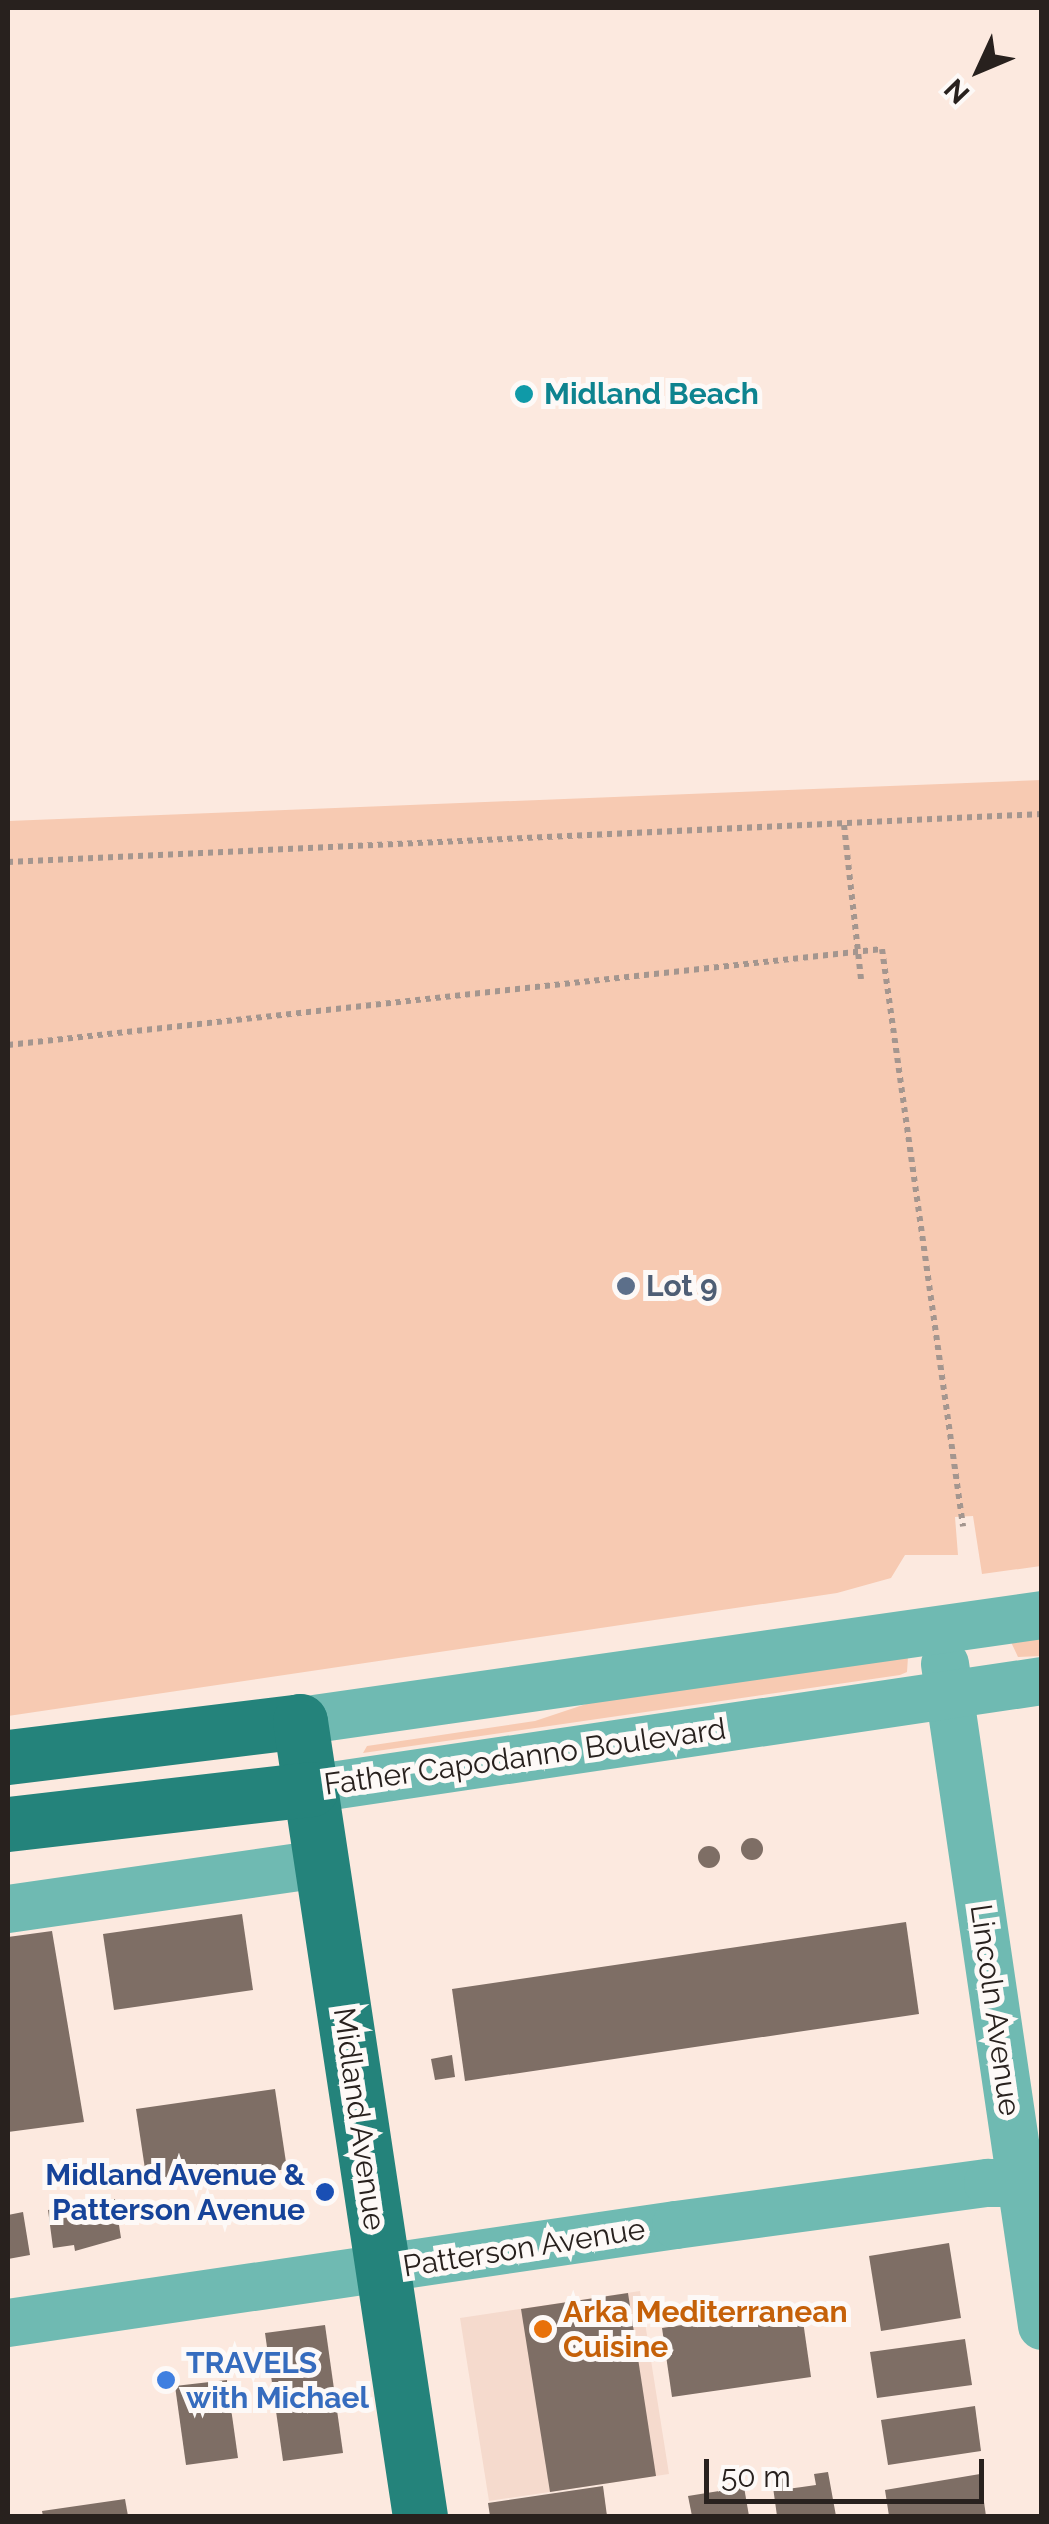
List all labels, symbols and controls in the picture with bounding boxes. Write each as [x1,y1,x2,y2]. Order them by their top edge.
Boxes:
north arrow [929,20,1029,120]
text: N [938,72,976,110]
place label: Midland Beach [544,376,759,412]
marker: Midland Beach [513,383,535,405]
place label: Lot 9 [646,1268,718,1304]
marker: Lot 9 [615,1275,637,1297]
street label: Father Capodanno Boulevard [322,1711,728,1803]
street label: Lincoln Avenue [962,1901,1028,2119]
street label: Midland Avenue [326,2005,392,2233]
place label: Midland Avenue & Patterson Avenue [44,2157,305,2228]
marker: Midland Avenue & Patterson Avenue [314,2181,336,2203]
street label: Patterson Avenue [400,2211,648,2285]
place label: Arka Mediterranean Cuisine [563,2294,848,2364]
marker: Arka Mediterranean Cuisine [532,2318,554,2340]
place label: TRAVELS with Michael [186,2345,369,2416]
marker: TRAVELS with Michael [155,2369,177,2391]
scale bar [709,2439,989,2501]
text: 50 m [721,2459,791,2494]

